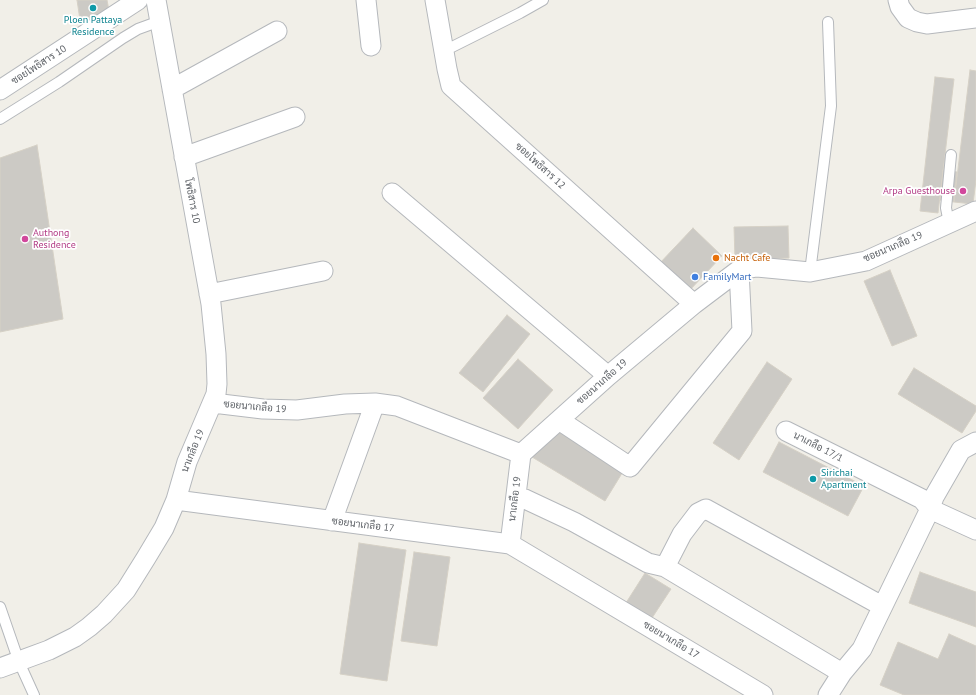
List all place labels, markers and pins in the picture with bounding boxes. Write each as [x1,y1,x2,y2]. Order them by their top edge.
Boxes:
marker: Ploen Pattaya Residence [88,3,98,13]
place label: Ploen Pattaya Residence [64,14,122,38]
place label: Arpa Guesthouse [883,185,955,197]
marker: Arpa Guesthouse [958,186,968,196]
place label: Authong Residence [33,227,76,250]
marker: Authong Residence [20,234,30,244]
place label: Nacht Cafe [724,252,770,264]
marker: Nacht Cafe [711,253,721,263]
place label: FamilyMart [703,271,751,283]
marker: FamilyMart [690,272,700,282]
place label: Sirichai Apartment [821,467,866,490]
marker: Sirichai Apartment [808,474,818,484]

